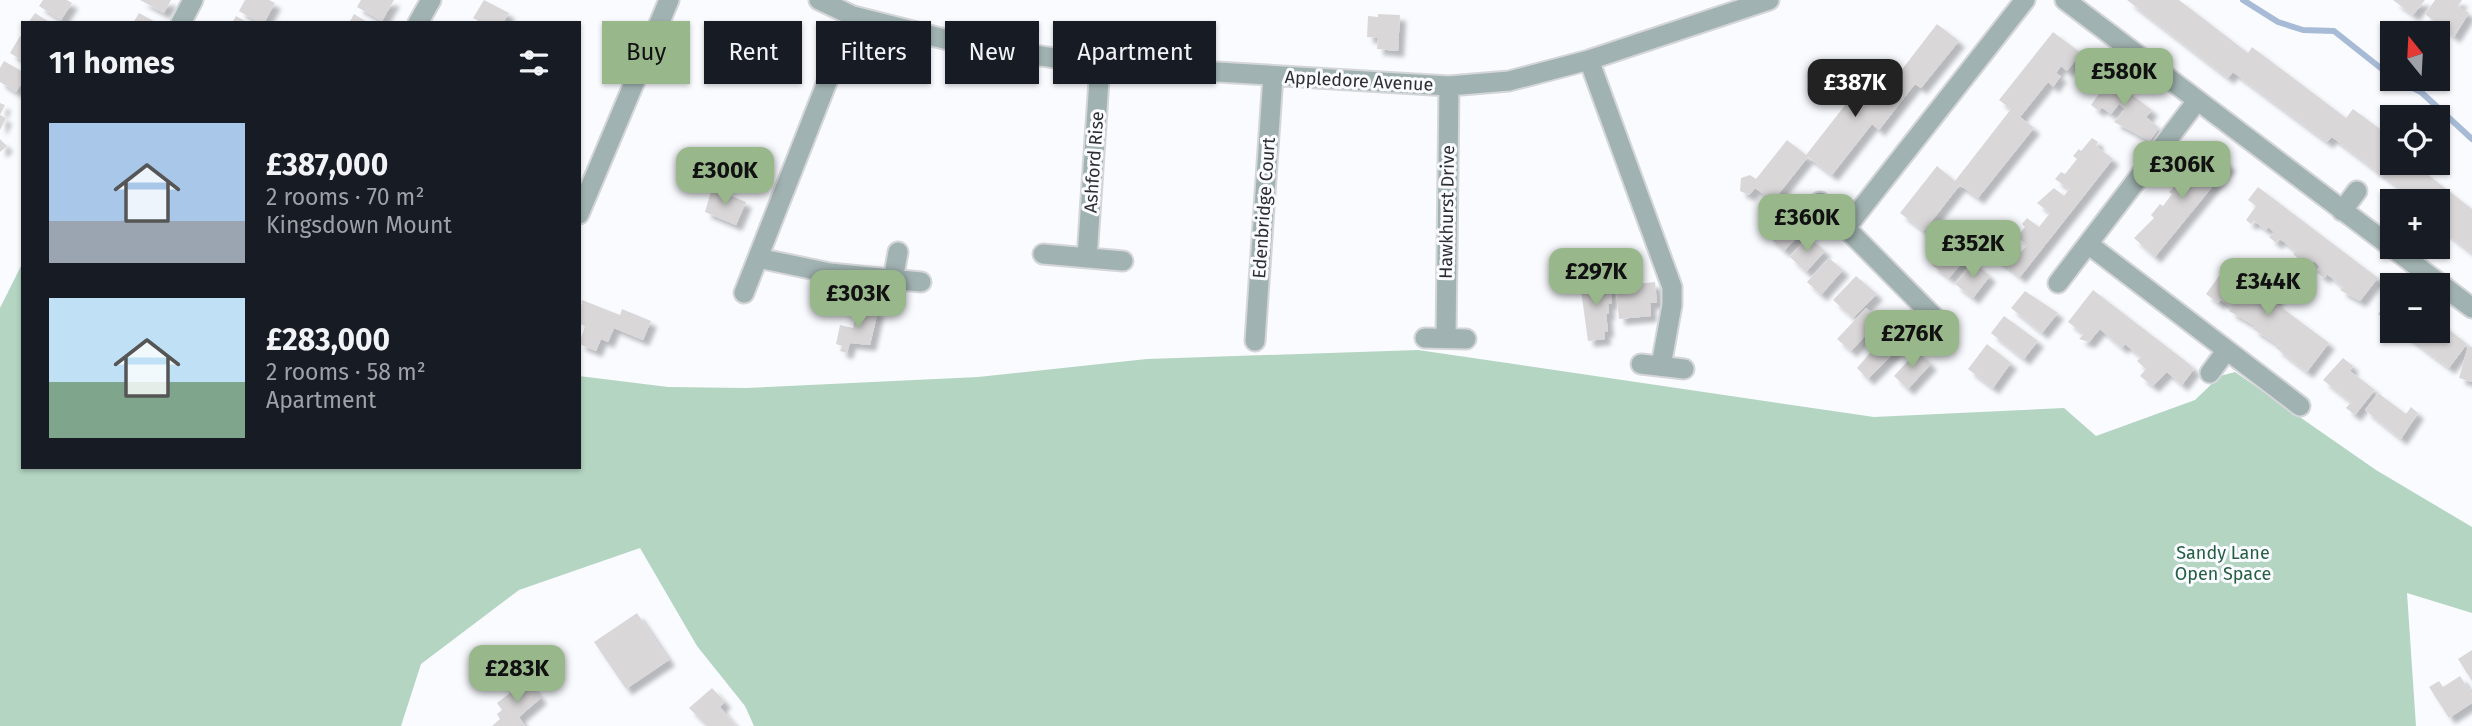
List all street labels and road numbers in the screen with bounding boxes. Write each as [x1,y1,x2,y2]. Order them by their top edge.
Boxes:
street label: Appledore Avenue [1284,66,1434,96]
street label: Ashford Rise [1079,110,1109,214]
street label: Edenbridge Court [1248,136,1280,279]
street label: Hawkhurst Drive [1435,145,1459,279]

